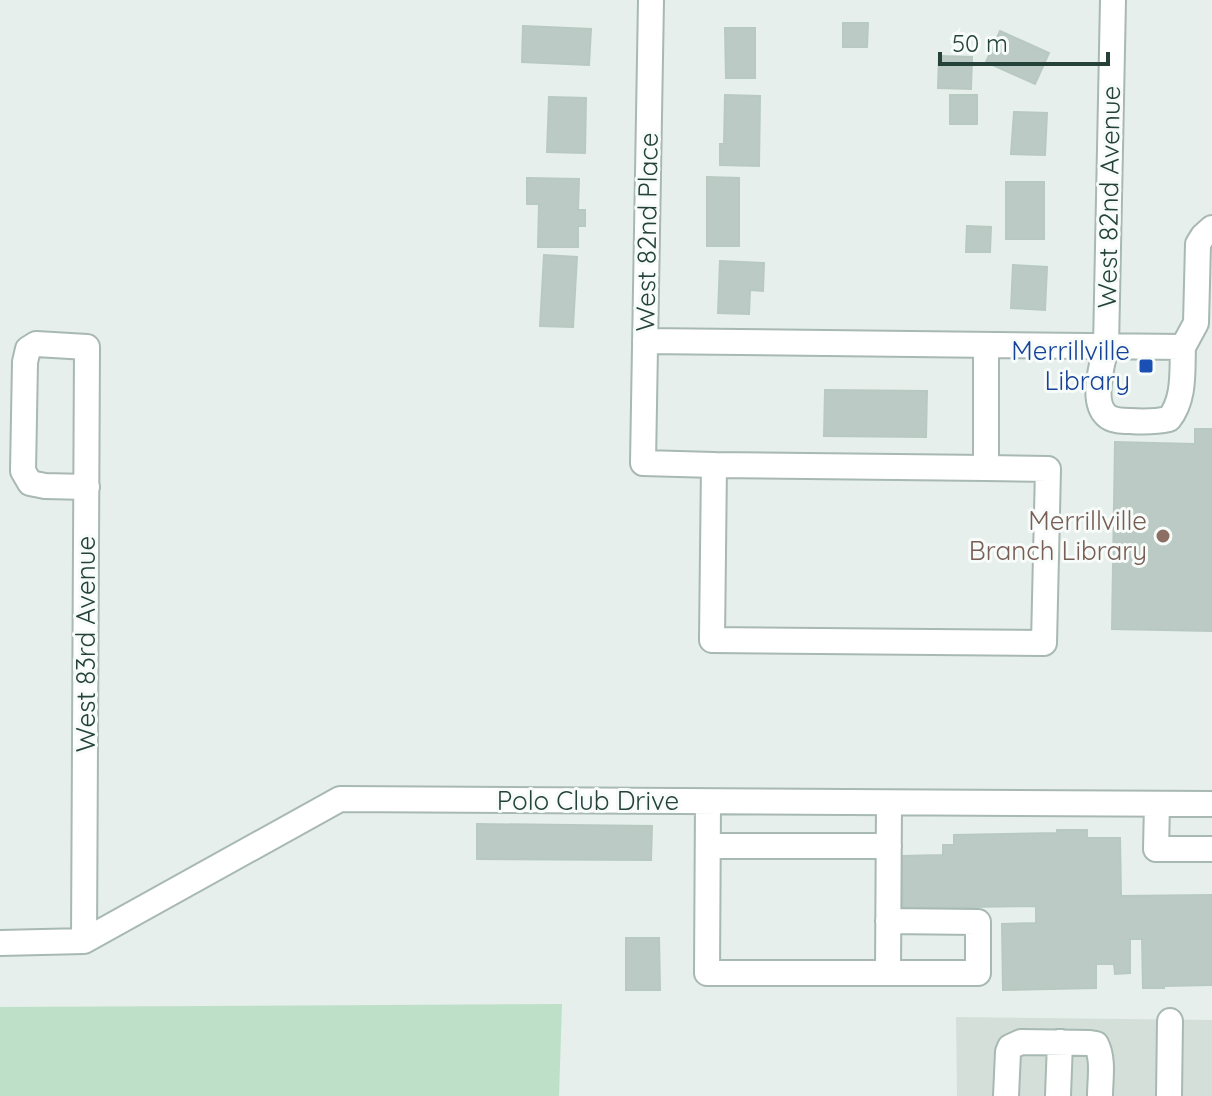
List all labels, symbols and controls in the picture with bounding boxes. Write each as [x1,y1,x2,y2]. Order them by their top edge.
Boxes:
scale bar [940,16,1108,66]
text: 50 m [952,28,1008,58]
street label: West 82nd Avenue [1090,85,1127,309]
street label: West 82nd Place [628,132,665,332]
place label: Merrillville Library [1011,334,1130,397]
marker: Merrillville Library [1137,357,1155,375]
place label: Merrillville Branch Library [969,504,1147,567]
marker: Merrillville Branch Library [1154,527,1172,545]
street label: West 83rd Avenue [69,536,102,752]
street label: Polo Club Drive [497,784,679,817]

